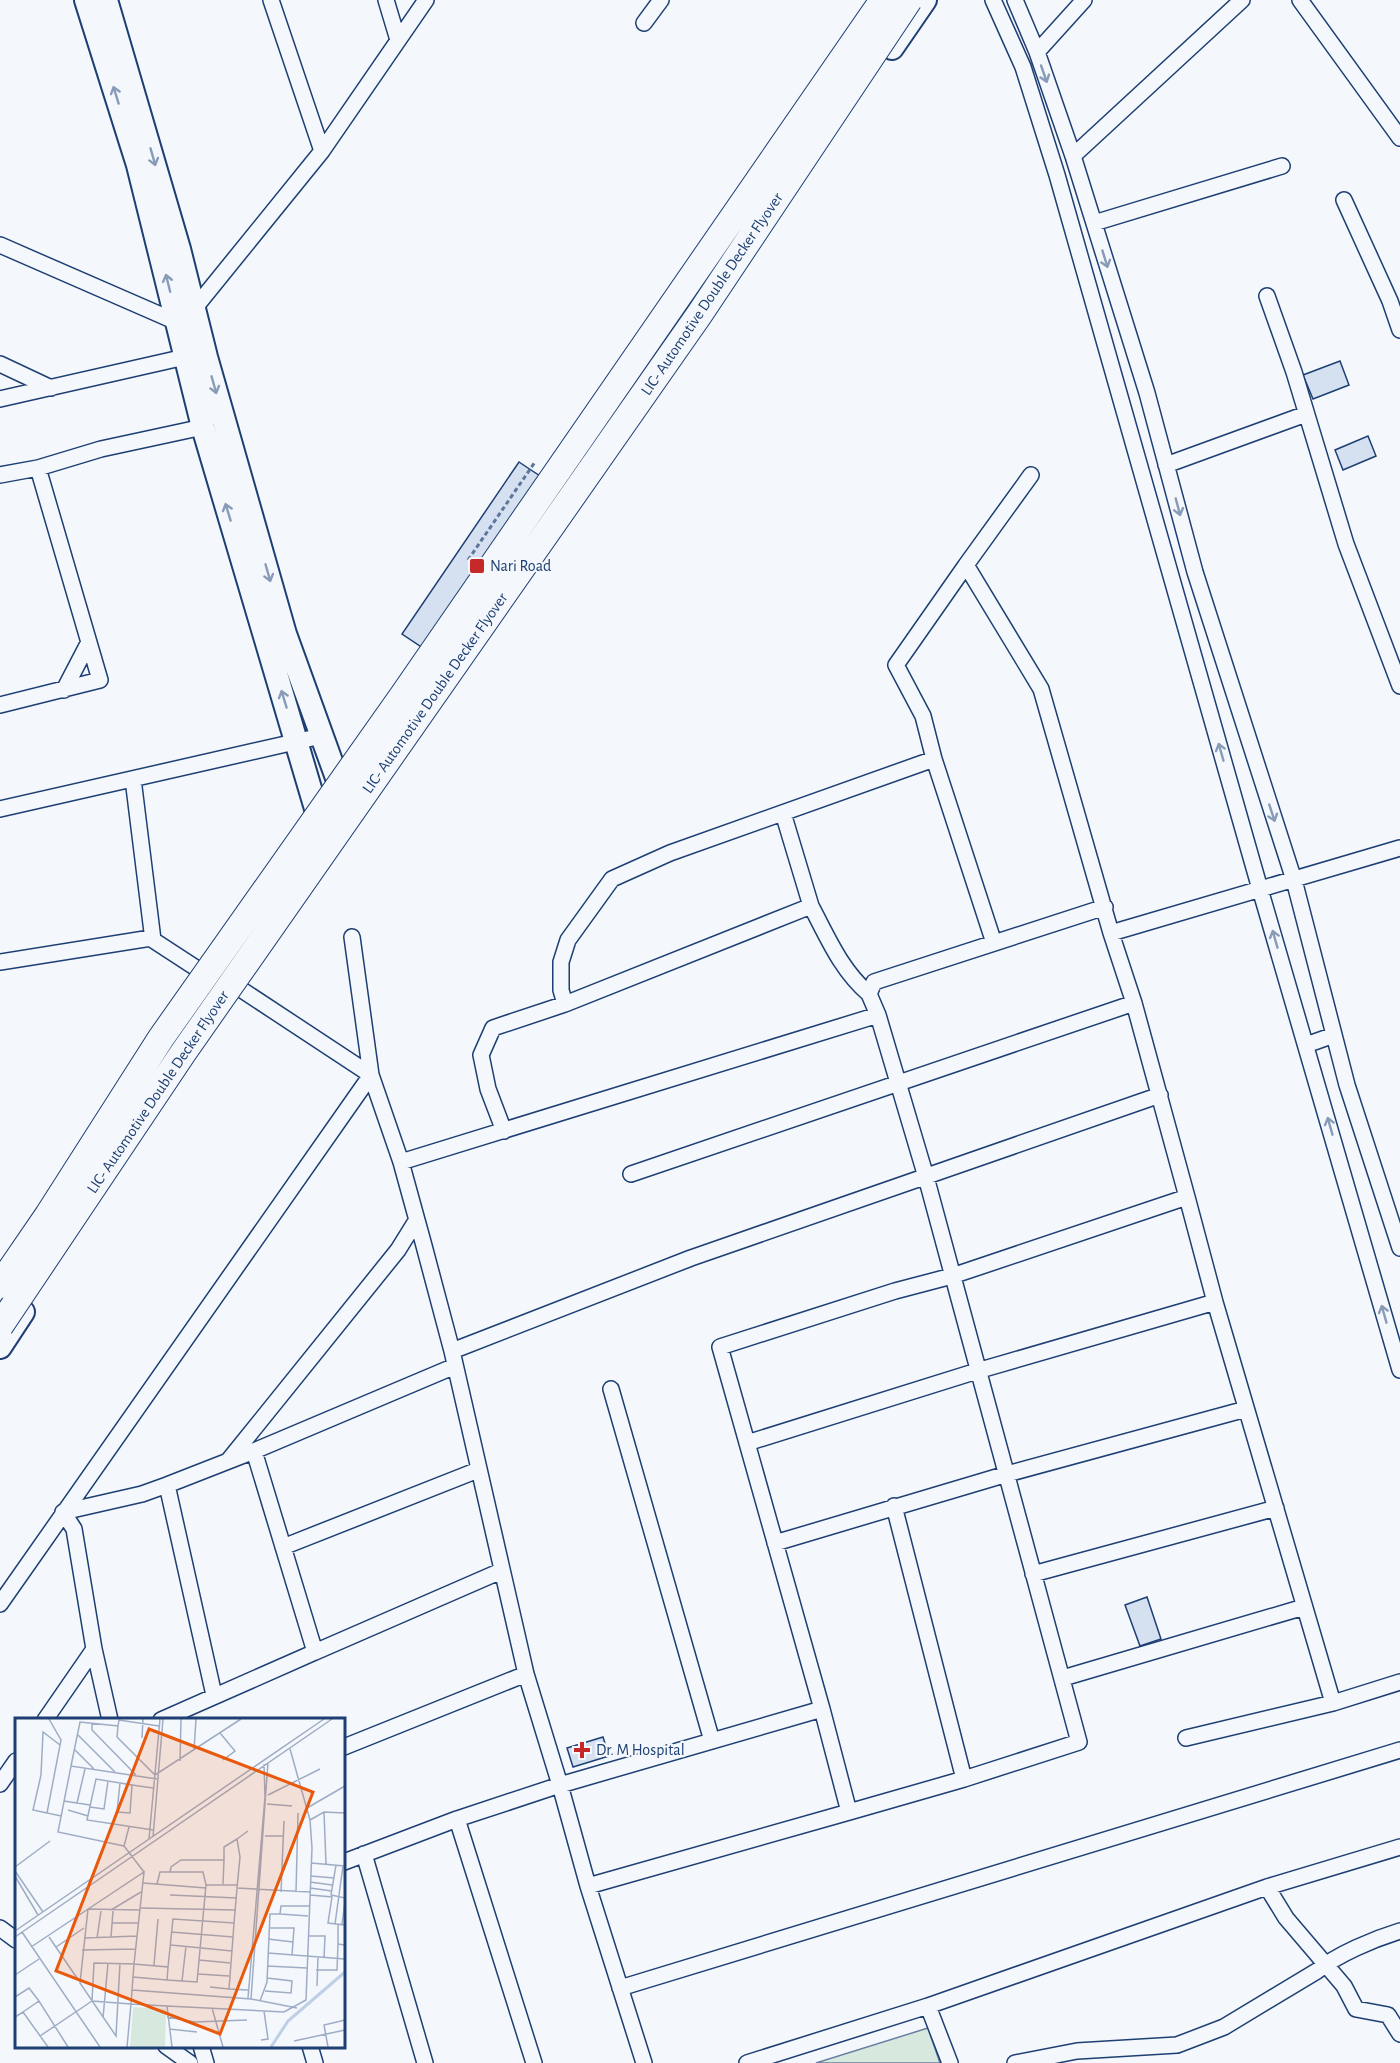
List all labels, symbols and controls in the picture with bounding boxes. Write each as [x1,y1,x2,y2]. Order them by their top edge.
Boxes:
one-way arrow [1040,64,1051,83]
one-way arrow [110,86,121,105]
one-way arrow [148,147,159,166]
street label: LIC- Automotive Double Decker Flyover [638,189,787,399]
one-way arrow [1100,249,1111,268]
one-way arrow [162,274,174,293]
one-way arrow [209,376,220,395]
one-way arrow [1172,497,1184,516]
one-way arrow [222,503,233,522]
marker: Nari Road [468,557,486,575]
place label: Nari Road [490,558,551,574]
one-way arrow [263,563,274,582]
street label: LIC- Automotive Double Decker Flyover [359,589,512,797]
one-way arrow [278,690,289,709]
one-way arrow [1214,743,1226,762]
one-way arrow [1268,803,1279,822]
one-way arrow [1269,930,1280,949]
street label: LIC- Automotive Double Decker Flyover [84,987,233,1197]
one-way arrow [1323,1117,1335,1136]
one-way arrow [1378,1304,1389,1323]
inset map [15,1718,345,2048]
marker: Dr. M Hospital [573,1741,591,1759]
place label: Dr. M Hospital [596,1742,685,1758]

